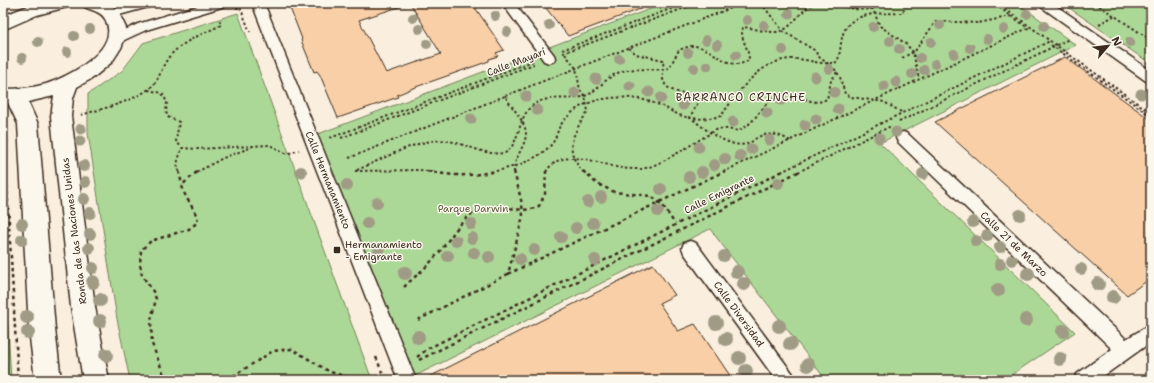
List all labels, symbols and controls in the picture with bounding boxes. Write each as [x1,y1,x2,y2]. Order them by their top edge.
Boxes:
north arrow [1088,26,1128,66]
text: N [1108,34,1125,49]
street label: Calle Mayarí [485,45,547,79]
district label: BARRANCO CRINCHE [676,90,806,105]
street label: Calle Hermanamiento [302,129,354,231]
street label: Ronda de las Naciones Unidas [59,157,89,305]
street label: Calle Emigrante [682,171,757,217]
park label: Parque Darwin [438,202,508,215]
street label: Calle 21 de Marzo [978,209,1050,279]
place label: Hermanamiento - Emigrante [345,238,422,263]
marker: Hermanamiento - Emigrante [332,245,342,255]
street label: Calle Diversidad [711,279,768,350]

